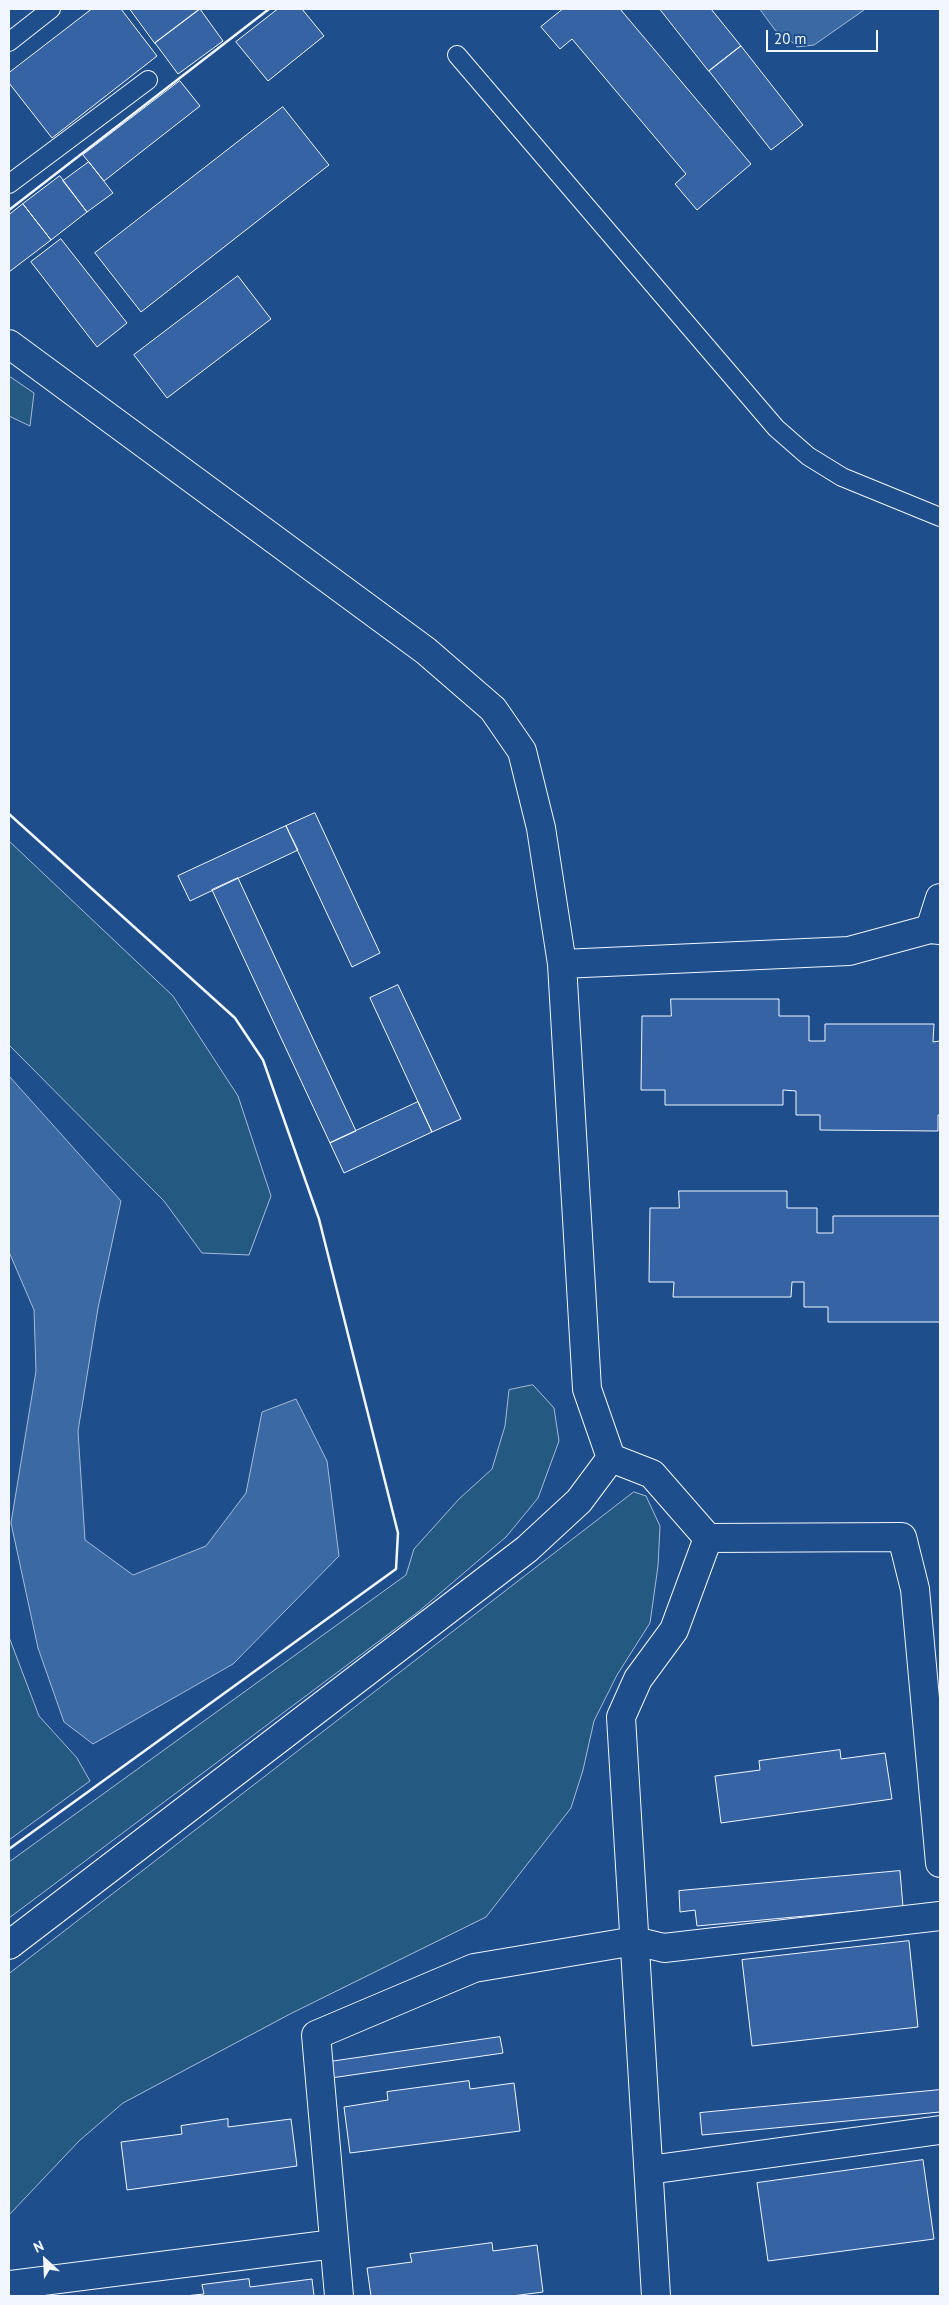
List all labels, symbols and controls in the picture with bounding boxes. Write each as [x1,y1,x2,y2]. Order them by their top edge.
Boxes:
scale bar [769,20,882,52]
text: 20 m [774,29,807,48]
north arrow [20,2235,70,2285]
text: N [31,2236,47,2257]

